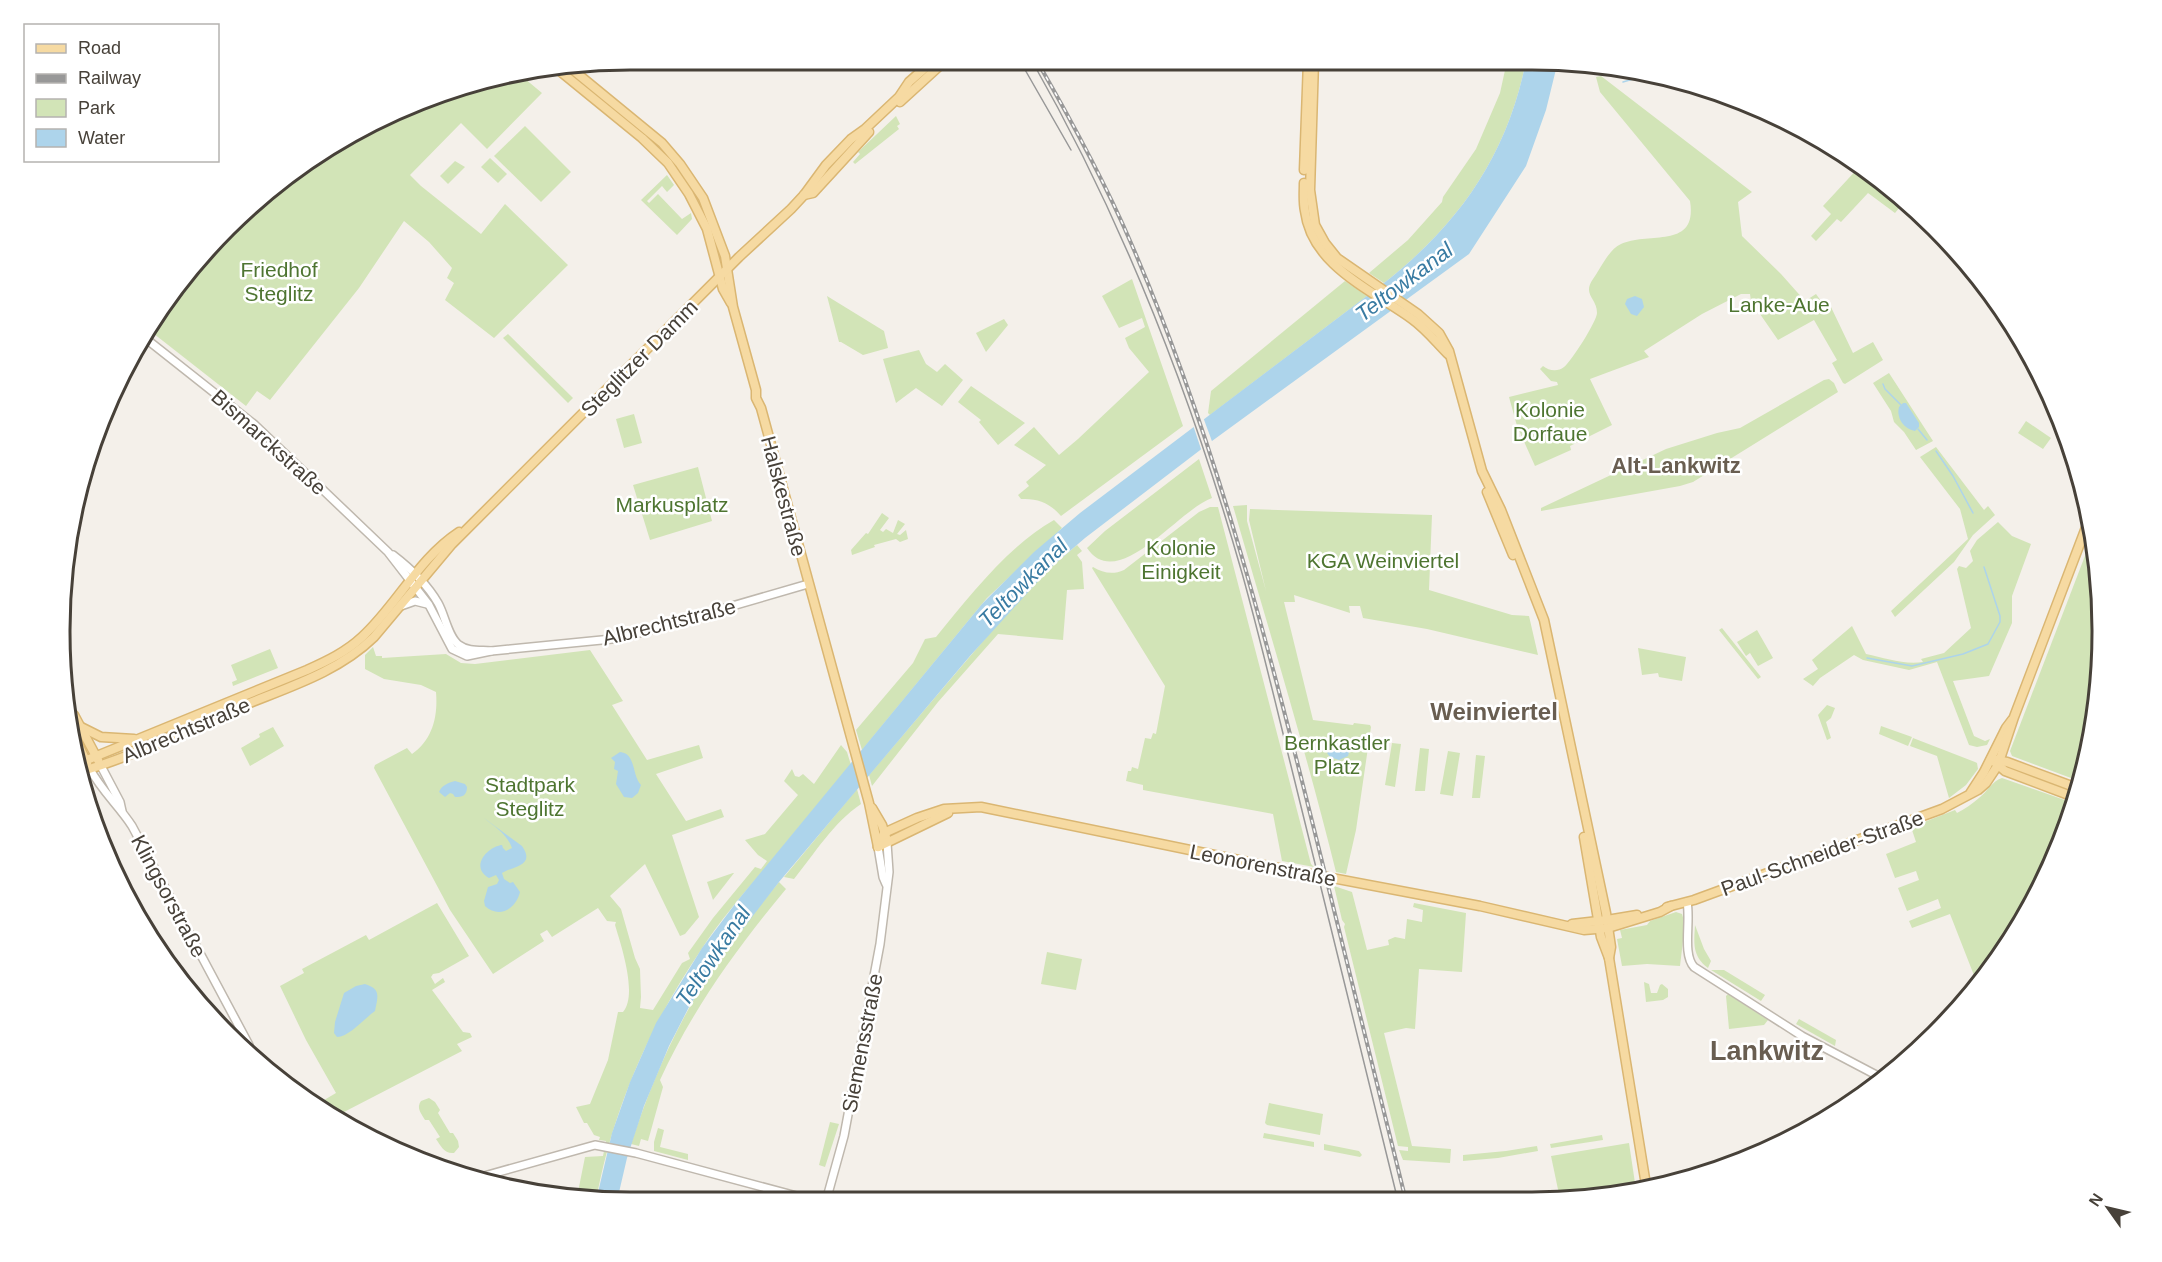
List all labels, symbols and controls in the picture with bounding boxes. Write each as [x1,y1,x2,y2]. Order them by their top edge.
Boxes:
legend [24,24,219,162]
text: Road [78,38,121,58]
text: Railway [78,68,141,88]
text: Park [78,98,116,118]
text: Water [78,128,125,148]
water label: Teltowkanal [1350,237,1458,327]
park label: Friedhof Steglitz [240,258,318,305]
park label: Lanke-Aue [1728,293,1830,316]
street label: Steglitzer Damm [576,295,702,421]
street label: Bismarckstraße [207,385,331,499]
park label: Kolonie Dorfaue [1513,398,1587,445]
street label: Halskestraße [757,433,811,559]
district label: Alt-Lankwitz [1611,453,1741,478]
park label: Markusplatz [615,493,729,516]
water label: Teltowkanal [973,533,1073,633]
park label: Kolonie Einigkeit [1141,536,1221,583]
park label: KGA Weinviertel [1307,549,1459,572]
street label: Albrechtstraße [600,594,738,650]
street label: Albrechtstraße [119,693,253,767]
district label: Weinviertel [1430,698,1558,725]
park label: Bernkastler Platz [1284,731,1390,778]
park label: Stadtpark Steglitz [485,773,575,820]
street label: Paul-Schneider-Straße [1718,806,1926,900]
street label: Klingsorstraße [127,831,211,961]
street label: Leonorenstraße [1188,840,1338,890]
water label: Teltowkanal [670,900,756,1011]
street label: Siemensstraße [837,971,887,1115]
district label: Lankwitz [1710,1036,1824,1066]
north arrow [2078,1178,2138,1238]
text: N [2086,1190,2106,1209]

